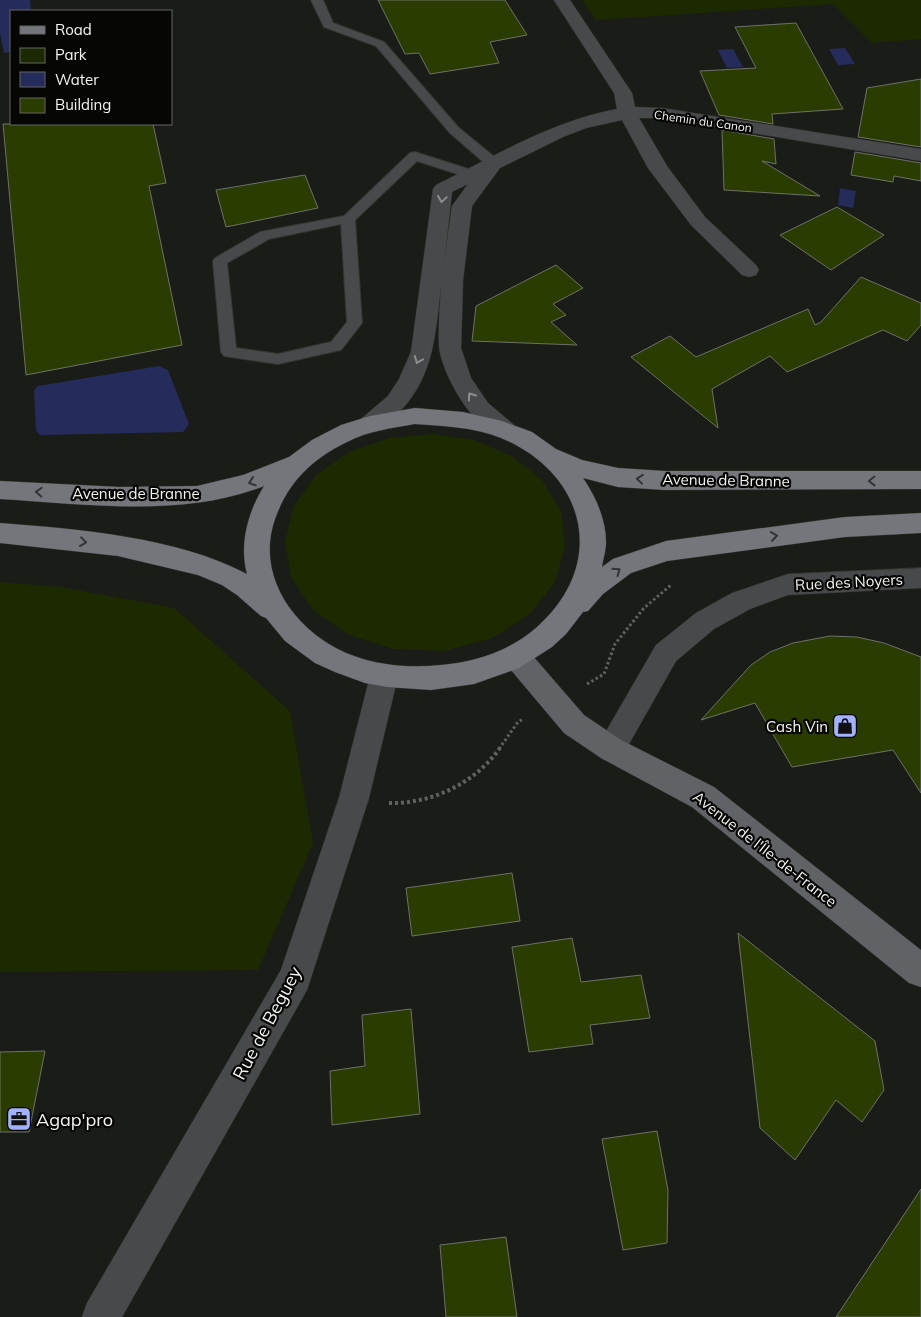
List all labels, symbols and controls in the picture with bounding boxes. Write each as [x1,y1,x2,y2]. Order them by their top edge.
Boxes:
legend [10,10,172,125]
text: Road [55,20,92,39]
text: Park [55,45,87,64]
text: Water [55,70,99,89]
text: Building [55,95,111,114]
street label: Chemin du Canon [653,107,753,135]
one-way arrow [437,196,448,204]
one-way arrow [414,355,425,364]
one-way arrow [468,392,477,402]
street label: Avenue de Branne [662,469,790,491]
one-way arrow [636,474,644,485]
one-way arrow [248,476,257,486]
one-way arrow [868,476,876,486]
street label: Avenue de Branne [72,484,200,503]
one-way arrow [34,487,42,497]
one-way arrow [770,532,779,542]
one-way arrow [80,536,88,547]
one-way arrow [611,568,621,577]
street label: Rue des Noyers [795,570,903,594]
shop icon: Cash Vin [832,713,858,739]
place label: Cash Vin [766,717,828,736]
street label: Avenue de l'Île-de-France [689,787,841,911]
street label: Rue de Beguey [227,962,307,1084]
office icon: Agap'pro [6,1106,32,1132]
place label: Agap'pro [36,1108,113,1131]

